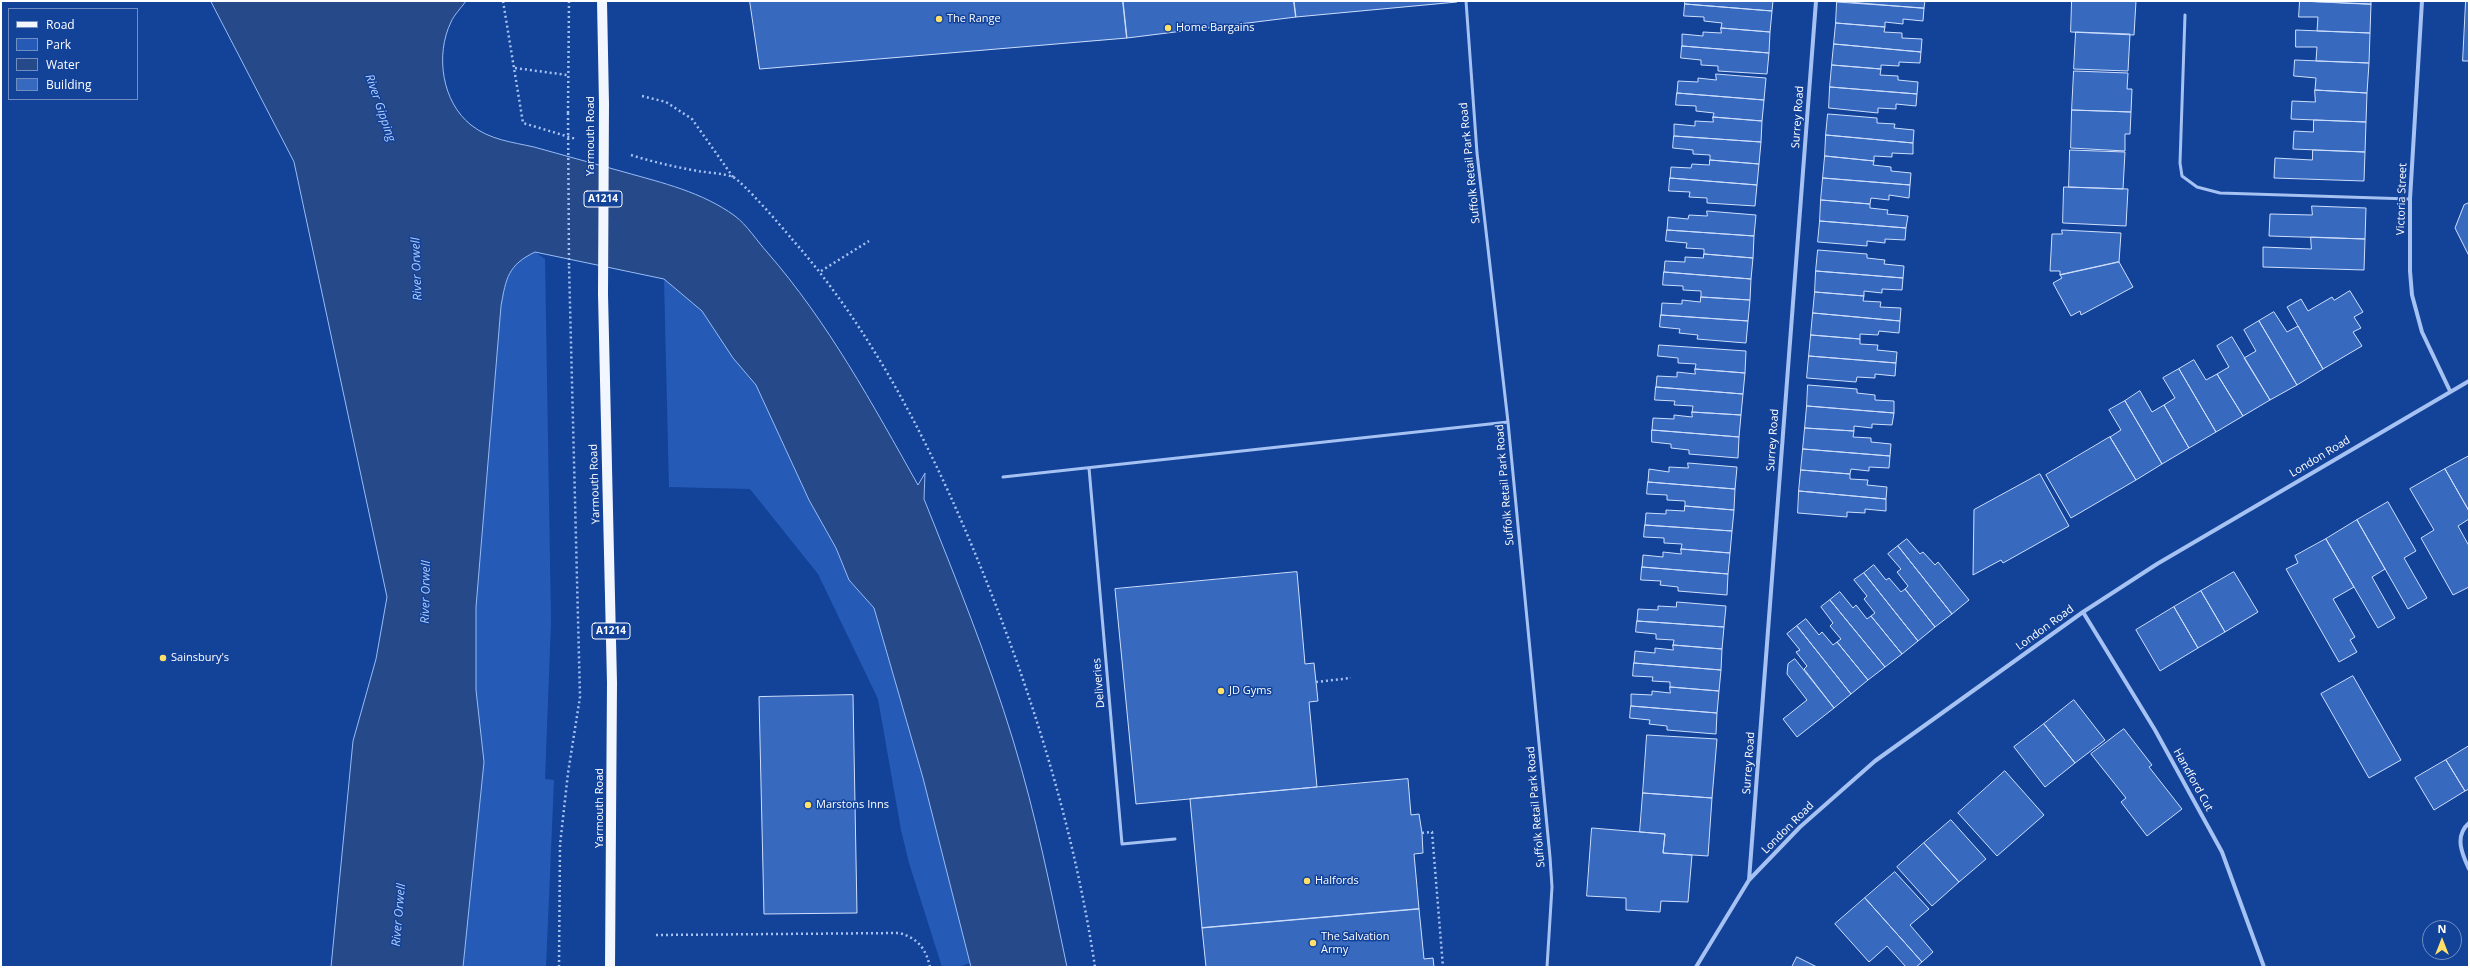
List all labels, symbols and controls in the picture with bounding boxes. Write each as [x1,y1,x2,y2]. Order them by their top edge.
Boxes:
legend [8,8,138,100]
place label: The Range [947,12,1001,26]
marker: The Range [934,14,944,24]
text: Road [46,16,75,33]
place label: Home Bargains [1176,21,1255,35]
marker: Home Bargains [1163,23,1173,33]
text: Park [46,36,71,53]
text: Water [46,56,80,73]
water label: River Gipping [362,72,398,144]
text: Building [46,76,91,93]
street label: Surrey Road [1789,85,1807,149]
street label: Yarmouth Road [584,96,598,176]
street label: Suffolk Retail Park Road [1457,102,1483,224]
street label: Victoria Street [2394,163,2410,235]
road number: A1214 [584,191,622,207]
water label: River Orwell [409,237,425,301]
street label: Surrey Road [1764,408,1782,472]
street label: Suffolk Retail Park Road [1493,424,1517,546]
street label: London Road [2287,434,2353,480]
street label: Yarmouth Road [587,444,603,524]
water label: River Orwell [418,560,434,624]
street label: London Road [2013,603,2077,653]
road number: A1214 [592,623,630,639]
place label: Sainsbury's [171,651,229,665]
marker: Sainsbury's [158,653,168,663]
street label: Deliveries [1090,657,1108,709]
place label: JD Gyms [1229,684,1272,698]
marker: JD Gyms [1216,686,1226,696]
street label: Surrey Road [1740,731,1758,795]
street label: Suffolk Retail Park Road [1524,746,1548,868]
street label: Handford Cut [2170,746,2216,814]
street label: Yarmouth Road [593,768,607,848]
place label: Marstons Inns [816,798,889,812]
street label: London Road [1759,799,1817,857]
marker: Marstons Inns [803,800,813,810]
place label: Halfords [1315,874,1359,888]
marker: Halfords [1302,876,1312,886]
water label: River Orwell [389,883,409,947]
north arrow [2422,920,2462,960]
text: N [2438,921,2446,936]
place label: The Salvation Army [1321,930,1389,956]
marker: The Salvation Army [1308,938,1318,948]

